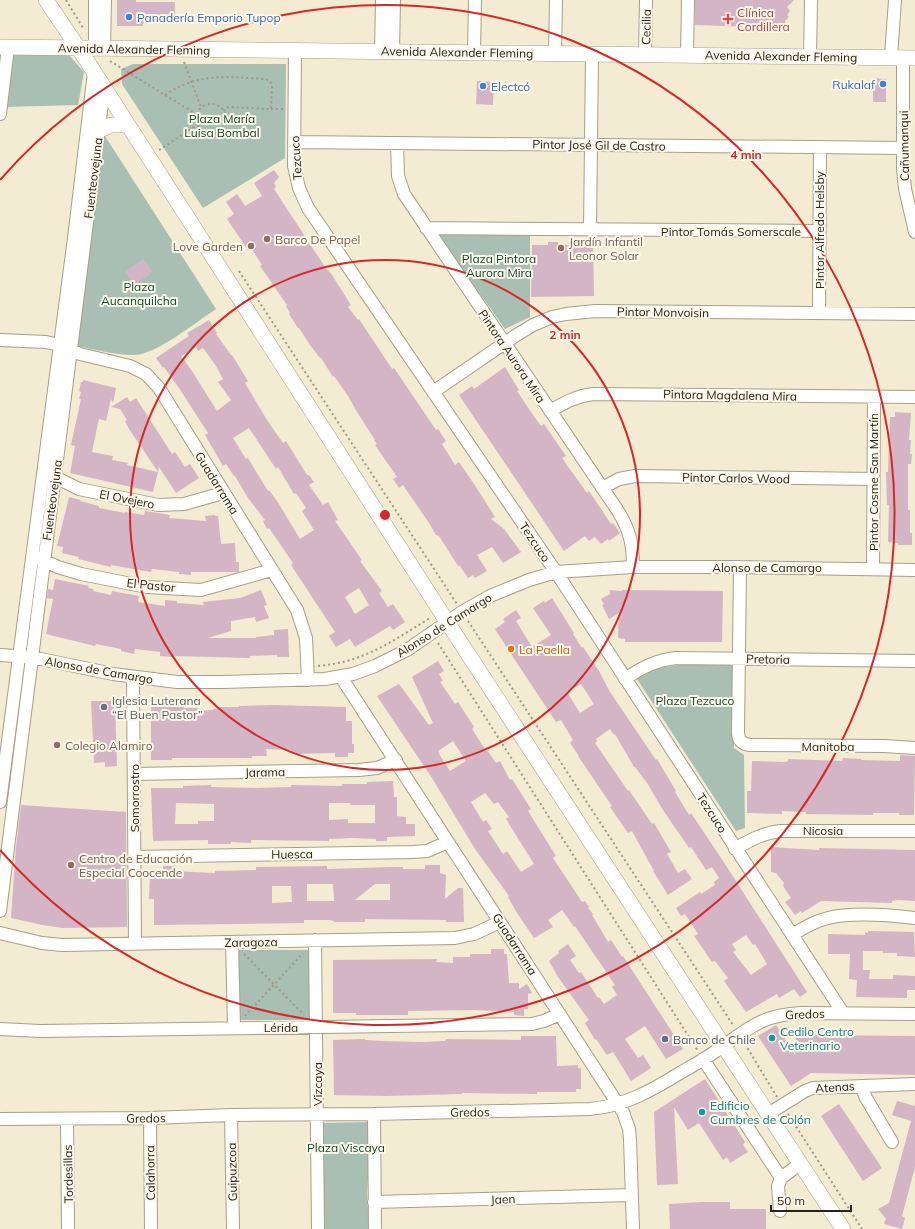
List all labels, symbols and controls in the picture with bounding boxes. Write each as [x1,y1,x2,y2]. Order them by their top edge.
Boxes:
place label: Clínica Cordillera [737,5,790,34]
street label: Cecilia [638,9,654,45]
place label: Panadería Emporio Tupop [137,10,281,25]
marker: Panadería Emporio Tupop [124,12,134,22]
marker: Clínica Cordillera [722,13,734,25]
street label: Avenida Alexander Fleming [58,40,210,58]
street label: Avenida Alexander Fleming [381,43,533,61]
street label: Avenida Alexander Fleming [705,47,857,65]
place label: Rukalaf [832,77,876,92]
place label: Electcó [491,79,530,94]
marker: Rukalaf [878,79,888,89]
marker: Electcó [478,81,488,91]
street label: Cañumanqui [896,110,912,182]
park label: Plaza María Luisa Bombal [184,111,260,140]
street label: Tezcuco [287,135,305,181]
street label: Pintor José Gil de Castro [532,136,666,154]
street label: Fuenteovejuna [81,137,105,219]
text: 4 min [730,147,762,162]
street label: Pintor Alfredo Helsby [812,170,827,289]
street label: Pintor Tomás Somerscale [661,224,801,239]
place label: Barco De Papel [275,232,360,247]
marker: Barco De Papel [262,234,272,244]
place label: Jardín Infantil Leonor Solar [569,234,643,263]
place label: Love Garden [173,239,243,254]
marker: Love Garden [246,241,256,251]
marker: Jardín Infantil Leonor Solar [556,243,566,253]
park label: Plaza Pintora Aurora Mira [462,251,536,280]
park label: Plaza Aucanquilcha [101,279,177,308]
street label: Pintor Monvoisin [617,304,709,320]
street label: Pintora Aurora Mira [475,306,549,406]
text: 2 min [549,327,581,342]
street label: Pintora Magdalena Mira [663,386,797,404]
street label: Pintor Cosme San Martín [866,413,881,551]
street label: Guadarrama [192,449,242,517]
street label: Fuenteovejuna [39,459,65,541]
street label: Pintor Carlos Wood [682,470,790,486]
street label: El Ovejero [98,486,156,512]
centre of rings [378,508,392,522]
street label: Tezcuco [516,519,554,565]
street label: Alonso de Camargo [712,560,822,575]
street label: El Pastor [126,575,177,595]
street label: Alonso de Camargo [394,590,495,660]
place label: La Paella [519,642,570,657]
marker: La Paella [506,644,516,654]
street label: Pretoria [746,651,790,667]
street label: Alonso de Camargo [44,653,154,687]
place label: Iglesia Luterana “El Buen Pastor” [112,693,203,722]
park label: Plaza Tezcuco [656,693,735,708]
marker: Iglesia Luterana “El Buen Pastor” [99,702,109,712]
place label: Colegio Alamiro [65,738,153,753]
street label: Manitoba [802,739,854,754]
marker: Colegio Alamiro [52,740,62,750]
street label: Somorrostro [127,764,142,832]
street label: Jarama [245,764,285,780]
street label: Tezcuco [694,790,730,836]
street label: Nicosia [803,823,843,838]
street label: Huesca [271,846,313,862]
place label: Centro de Educación Especial Coocende [79,851,193,880]
marker: Centro de Educación Especial Coocende [66,860,76,870]
street label: Guadarrama [489,910,541,978]
street label: Zaragoza [224,934,278,950]
street label: Gredos [785,1006,825,1022]
street label: Lérida [264,1020,298,1035]
place label: Cedilo Centro Veterinario [780,1024,854,1053]
place label: Banco de Chile [673,1032,756,1047]
marker: Cedilo Centro Veterinario [767,1033,777,1043]
marker: Banco de Chile [660,1034,670,1044]
street label: Vizcaya [310,1062,325,1106]
street label: Atenas [815,1078,855,1096]
place label: Edificio Cumbres de Colón [710,1098,811,1127]
street label: Gredos [450,1104,490,1120]
marker: Edificio Cumbres de Colón [697,1107,707,1117]
street label: Gredos [126,1110,166,1126]
park label: Plaza Viscaya [307,1140,385,1155]
street label: Guipuzcoa [224,1143,240,1201]
street label: Tordesillas [60,1144,76,1204]
street label: Calahorra [142,1145,158,1201]
scale bar [771,1187,851,1213]
street label: Jaen [490,1191,516,1207]
text: 50 m [777,1193,805,1208]

